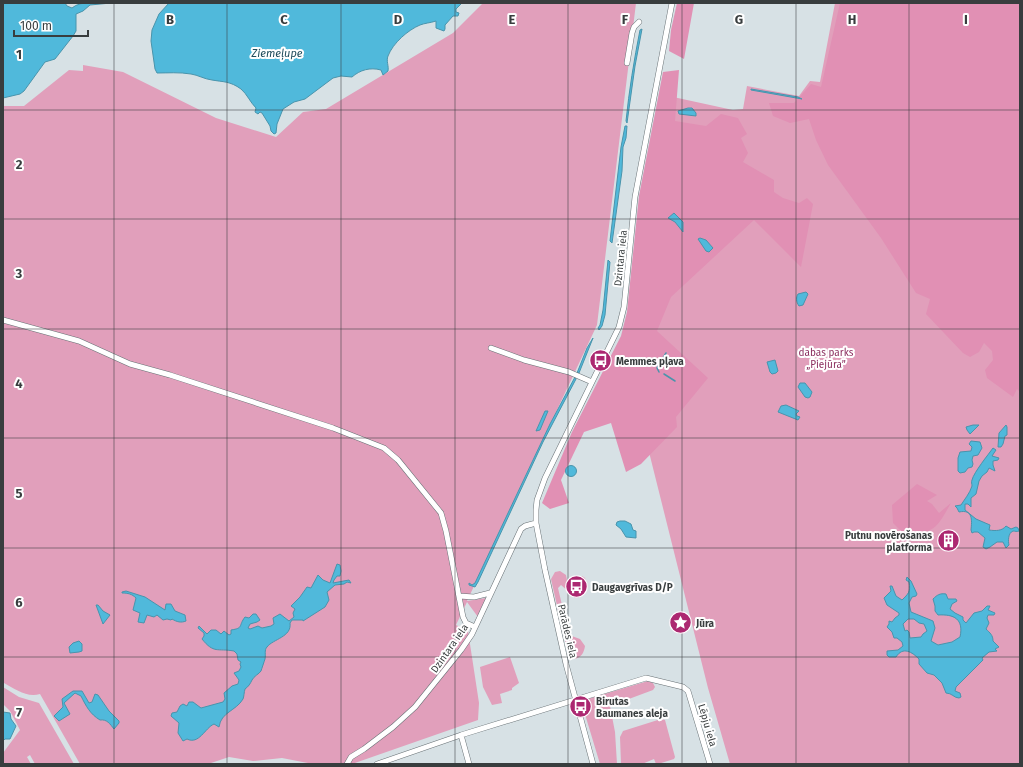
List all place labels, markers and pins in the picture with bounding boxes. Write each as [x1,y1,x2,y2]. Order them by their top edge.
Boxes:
bus stop icon: Memmes pļava [587,348,613,374]
place label: Memmes pļava [616,356,684,368]
building icon: Putnu novērošanas platforma [935,528,961,554]
place label: Putnu novērošanas platforma [845,529,933,554]
bus stop icon: Daugavgrīvas D/P [564,574,590,600]
place label: Daugavgrīvas D/P [592,582,673,594]
place icon: Jūra [667,610,693,636]
place label: Jūra [695,618,715,630]
bus stop icon: Birutas Baumanes aleja [568,694,594,720]
place label: Birutas Baumanes aleja [596,696,668,720]

